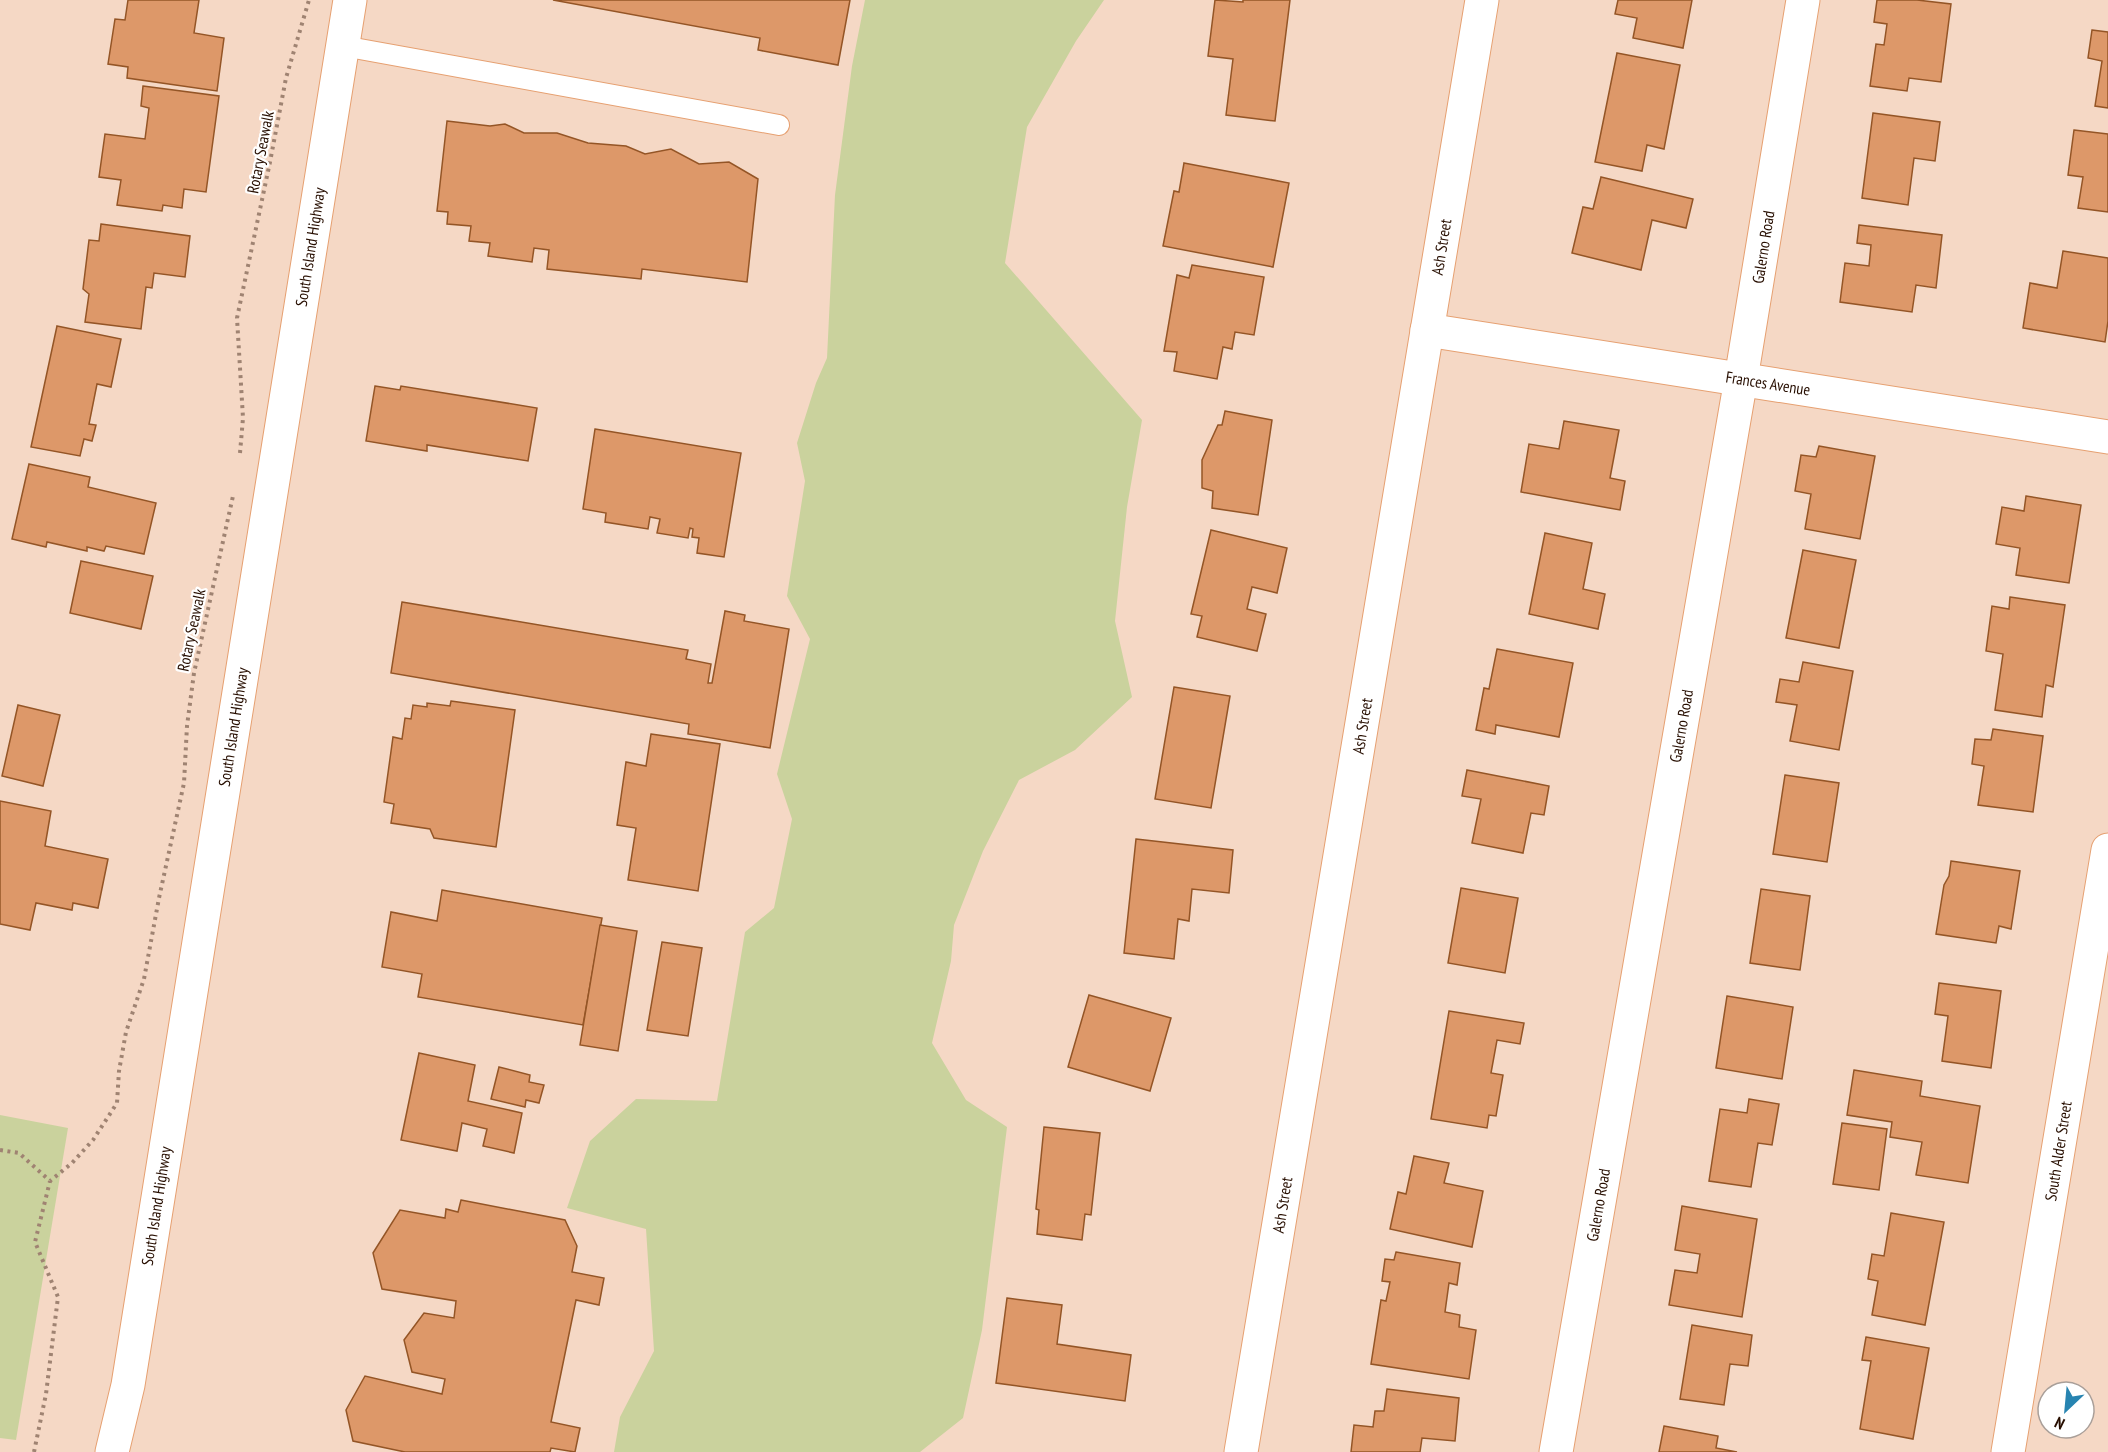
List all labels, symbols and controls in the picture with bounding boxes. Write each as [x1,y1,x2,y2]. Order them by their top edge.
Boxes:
street label: Rotary Seawalk [242,108,278,195]
street label: South Island Highway [291,186,329,308]
street label: Galerno Road [1747,209,1779,285]
street label: Ash Street [1427,217,1455,276]
street label: Frances Avenue [1724,366,1812,400]
street label: Rotary Seawalk [173,586,210,673]
street label: South Island Highway [214,666,252,788]
street label: Galerno Road [1665,688,1697,764]
street label: Ash Street [1348,696,1376,755]
street label: South Alder Street [2040,1099,2076,1202]
street label: South Island Highway [137,1145,175,1267]
street label: Galerno Road [1582,1167,1614,1243]
street label: Ash Street [1268,1175,1296,1234]
north arrow [2036,1380,2096,1440]
text: N [2051,1413,2068,1434]

